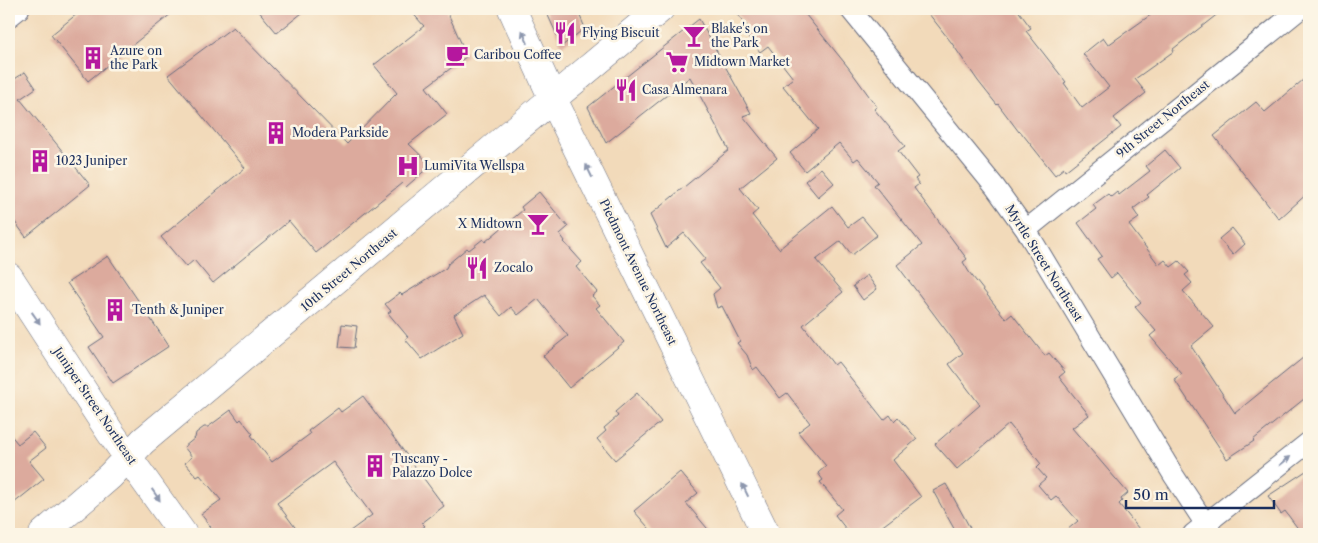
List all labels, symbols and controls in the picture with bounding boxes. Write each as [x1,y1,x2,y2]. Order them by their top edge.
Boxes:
restaurant icon: Flying Biscuit [552,20,578,46]
place label: Blake's on the Park [711,21,769,50]
bar icon: Blake's on the Park [681,23,707,49]
place label: Flying Biscuit [582,25,660,40]
one-way arrow [520,30,528,44]
cafe icon: Caribou Coffee [444,42,470,68]
place label: Azure on the Park [109,43,163,72]
building icon: Azure on the Park [80,45,106,71]
place label: Caribou Coffee [474,47,562,62]
supermarket icon: Midtown Market [664,49,690,75]
place label: Midtown Market [694,54,791,69]
street label: 9th Street Northeast [1113,76,1213,161]
restaurant icon: Casa Almenara [613,77,639,103]
place label: Casa Almenara [642,82,728,97]
building icon: Modera Parkside [263,120,289,146]
place label: Modera Parkside [292,125,389,140]
building icon: 1023 Juniper [27,148,53,174]
place label: 1023 Juniper [56,153,127,168]
hospital icon: LumiVita Wellspa [395,153,421,179]
place label: LumiVita Wellspa [424,158,525,173]
one-way arrow [585,164,593,179]
street label: Piedmont Avenue Northeast [596,196,681,348]
street label: Myrtle Street Northeast [1002,202,1087,324]
bar icon: X Midtown [525,211,551,237]
place label: X Midtown [457,216,522,231]
street label: 10th Street Northeast [298,224,400,314]
restaurant icon: Zocalo [464,255,490,281]
place label: Zocalo [494,260,533,275]
building icon: Tenth & Juniper [102,297,128,323]
place label: Tenth & Juniper [132,302,224,317]
one-way arrow [31,311,41,324]
street label: Juniper Street Northeast [49,343,141,468]
place label: Tuscany - Palazzo Dolce [392,451,473,480]
building icon: Tuscany - Palazzo Dolce [362,453,388,479]
one-way arrow [1278,456,1291,467]
scale bar [1126,478,1273,510]
one-way arrow [741,483,749,498]
text: 50 m [1133,485,1169,504]
one-way arrow [151,488,161,502]

